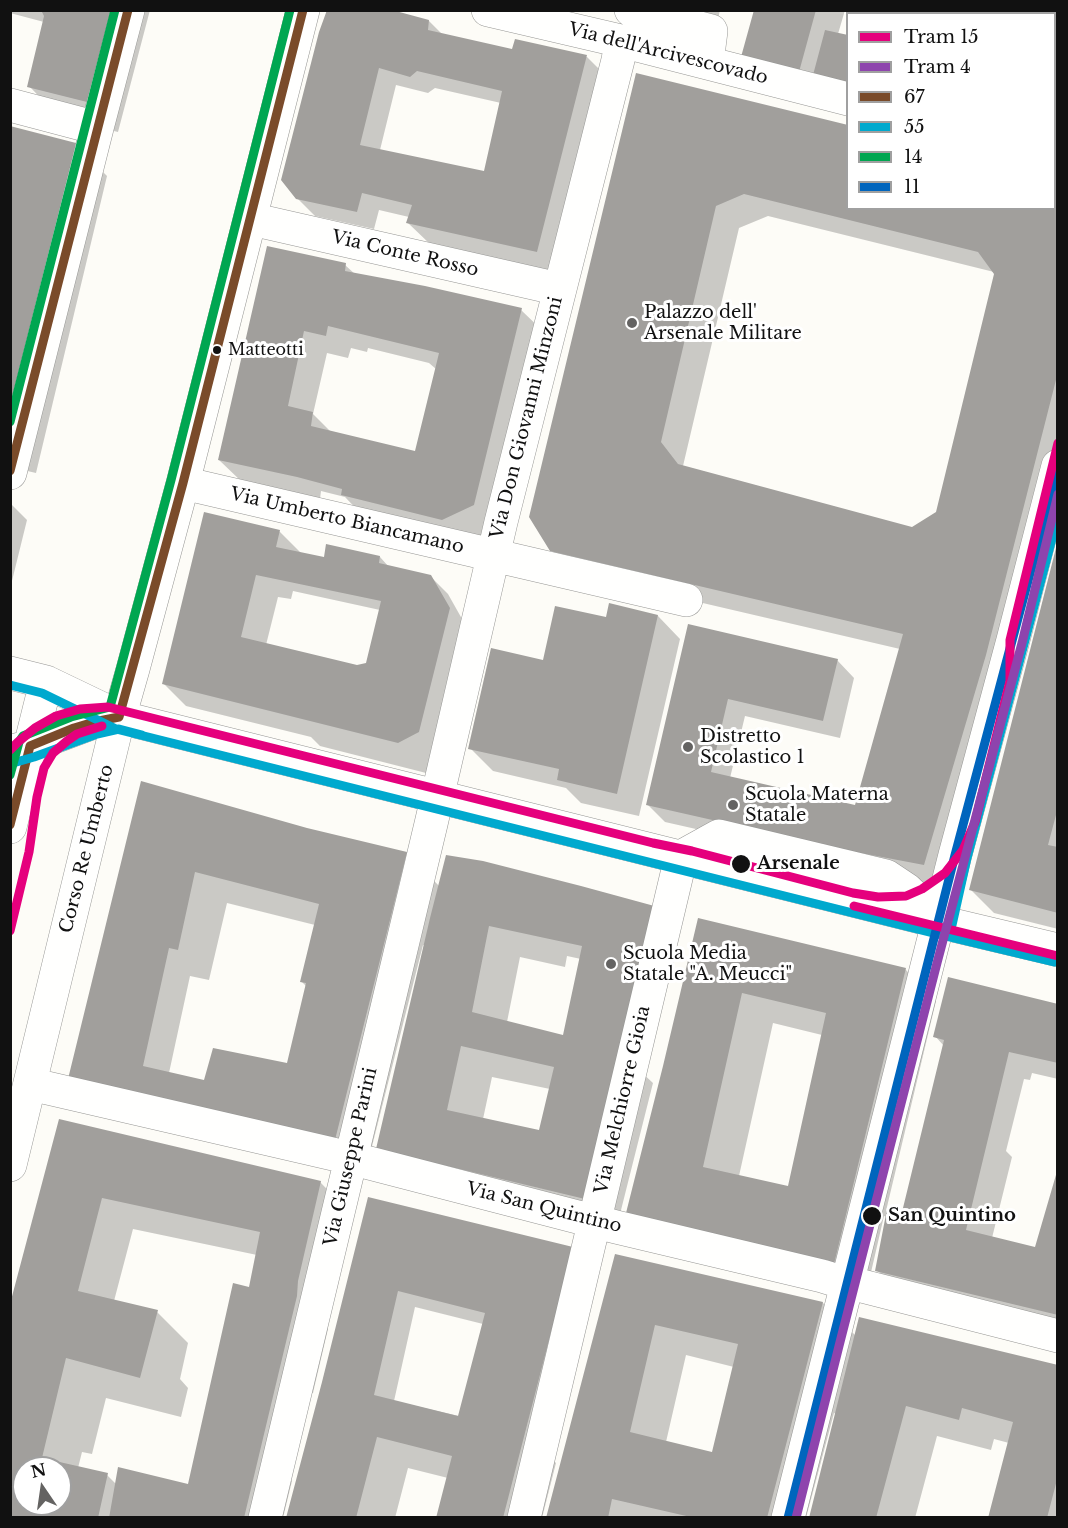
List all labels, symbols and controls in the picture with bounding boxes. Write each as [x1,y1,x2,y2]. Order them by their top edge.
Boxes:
legend [846,12,1056,210]
street label: Via dell'Arcivescovado [566,19,770,89]
text: Tram 15 [904,26,978,48]
text: Tram 4 [904,56,971,78]
text: 67 [904,86,925,108]
text: 55 [904,116,924,138]
text: 14 [904,146,923,168]
text: 11 [904,176,920,198]
street label: Via Conte Rosso [329,227,481,281]
street label: Via Don Giovanni Minzoni [486,295,568,541]
place label: Palazzo dell' Arsenale Militare [644,302,802,344]
marker: Palazzo dell' Arsenale Militare [625,316,639,330]
place label: Matteotti [228,340,304,360]
marker: Matteotti [211,344,223,356]
street label: Via Umberto Biancamano [228,484,466,558]
place label: Distretto Scolastico 1 [700,726,805,768]
marker: Distretto Scolastico 1 [681,740,695,754]
street label: Corso Re Umberto [56,762,118,936]
place label: Scuola Materna Statale [745,784,889,826]
marker: Scuola Materna Statale [726,798,740,812]
marker: Arsenale [730,853,752,875]
place label: Arsenale [757,853,840,875]
place label: Scuola Media Statale "A. Meucci" [623,943,792,986]
marker: Scuola Media Statale "A. Meucci" [604,957,618,971]
street label: Via Melchiorre Gioia [591,1004,655,1196]
street label: Via Giuseppe Parini [320,1065,382,1249]
street label: Via San Quintino [464,1178,624,1238]
marker: San Quintino [861,1205,883,1227]
place label: San Quintino [888,1205,1016,1227]
north arrow [12,1456,72,1516]
text: N [29,1459,48,1482]

